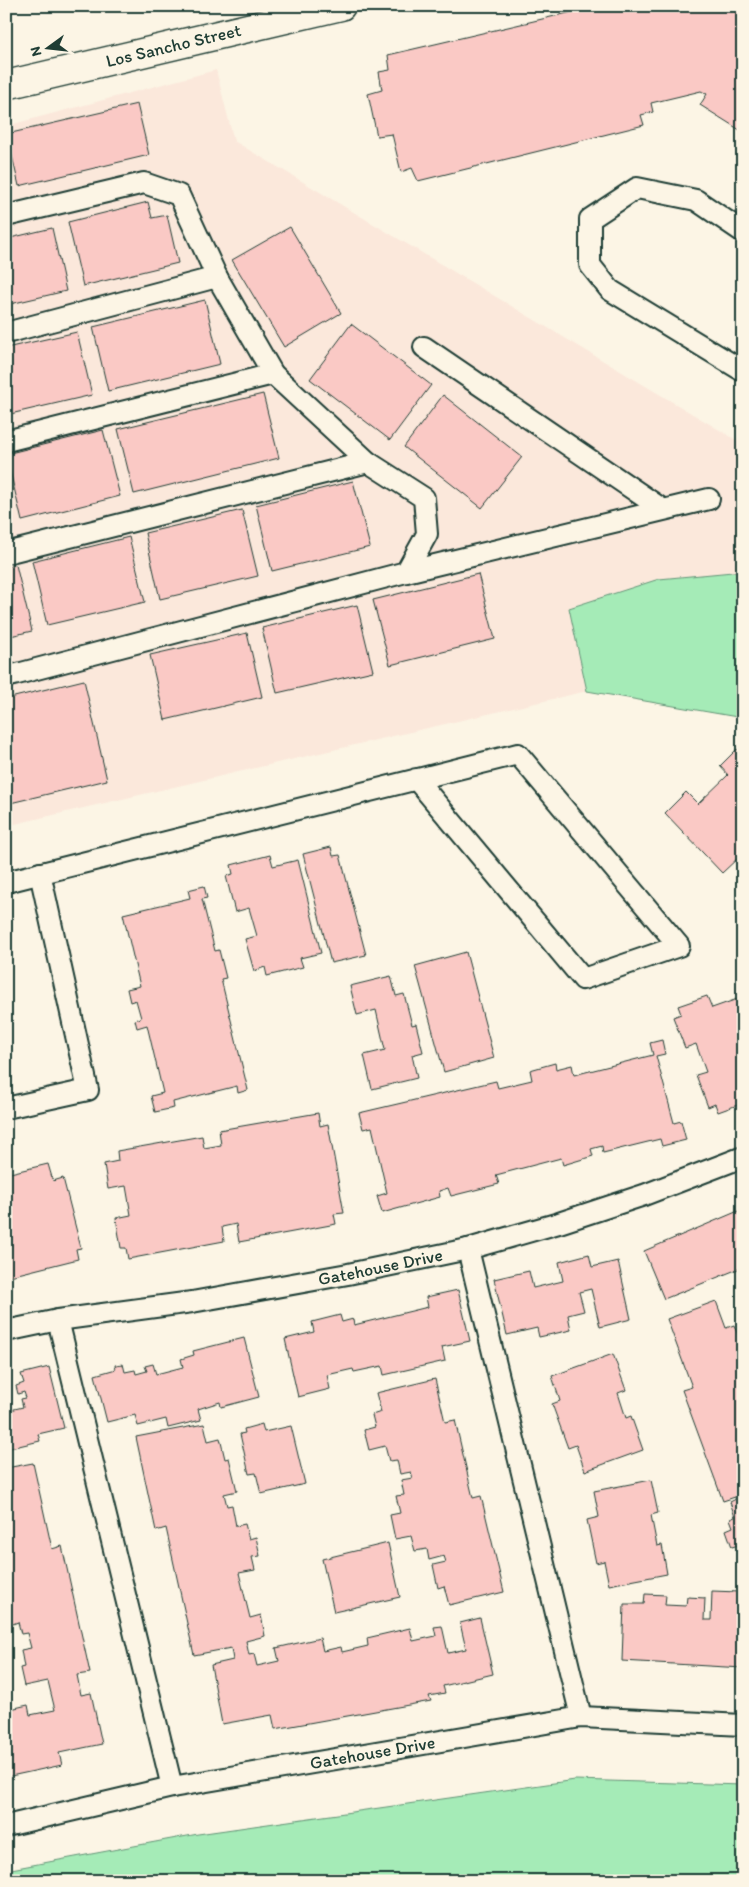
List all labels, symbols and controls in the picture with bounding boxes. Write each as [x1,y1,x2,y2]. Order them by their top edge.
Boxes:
street label: Los Sancho Street [104,19,243,72]
north arrow [22,22,72,72]
text: N [26,44,45,58]
street label: Gatehouse Drive [316,1244,445,1290]
street label: Gatehouse Drive [308,1731,437,1774]

